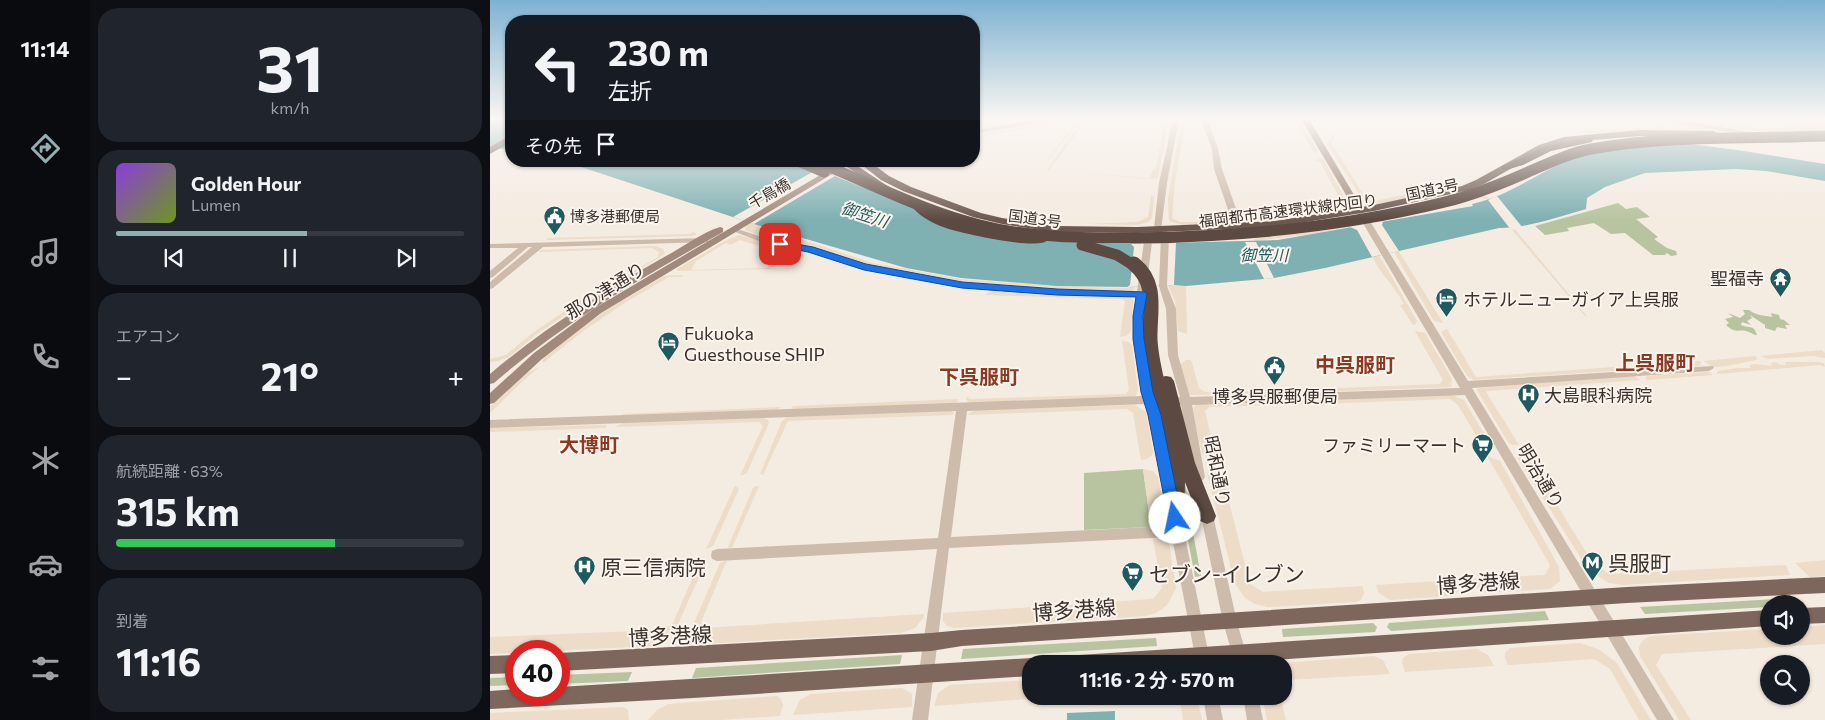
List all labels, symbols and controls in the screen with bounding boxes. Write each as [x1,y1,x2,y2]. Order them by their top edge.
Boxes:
text: 31 [256,26,324,105]
text: 230 m [608,30,709,73]
text: 11:14 [20,35,70,62]
icon: left [525,35,590,100]
text: 左折 [608,77,652,104]
text: km/h [271,98,309,117]
icon: arrive [592,130,620,158]
icon: directions [28,131,63,166]
text: その先 [525,134,582,157]
text: Golden Hour [191,172,301,195]
street label: 千鳥橋 [745,174,793,212]
street label: 国道3号 [1404,175,1460,203]
street label: 福岡都市高速環状線内回り [1198,190,1378,230]
text: Lumen [191,195,241,214]
water label: 御笠川 [839,198,893,231]
public building icon: 博多港郵便局 [542,204,566,235]
street label: 国道3号 [1007,206,1063,230]
place label: 博多港郵便局 [570,207,660,225]
pin [759,223,801,265]
icon: arrive [766,230,794,258]
icon: music [28,235,63,270]
icon: previous [160,244,188,272]
icon: pause [276,244,304,272]
icon: next [392,244,420,272]
water label: 御笠川 [1240,245,1290,264]
street label: 那の津通り [561,257,649,323]
temple icon: 聖福寺 [1768,266,1792,297]
place label: 聖福寺 [1710,267,1764,289]
hotel icon: ホテルニューガイア上呉服 [1435,287,1459,318]
place label: ホテルニューガイア上呉服 [1463,288,1679,310]
place label: Fukuoka Guesthouse SHIP [684,322,825,365]
text: エアコン [116,326,180,345]
hotel icon: Fukuoka Guesthouse SHIP [656,331,680,362]
icon: phone [28,339,63,374]
district label: 上呉服町 [1615,350,1695,374]
text: 21° [261,352,319,399]
district label: 中呉服町 [1315,352,1395,376]
public building icon: 博多呉服郵便局 [1263,354,1287,385]
text: − [116,359,132,393]
text: + [448,359,464,393]
district label: 下呉服町 [939,364,1019,388]
hospital icon: 大島眼科病院 [1516,383,1540,414]
place label: 大島眼科病院 [1544,384,1652,406]
place label: 博多呉服郵便局 [1212,385,1338,407]
district label: 大博町 [559,432,619,456]
supermarket icon: ファミリーマート [1470,433,1494,464]
street label: 昭和通り [1200,434,1236,508]
place label: ファミリーマート [1322,434,1466,456]
street label: 明治通り [1513,439,1569,513]
icon: climate [28,443,63,478]
text: 航続距離 · 63% [116,461,223,480]
text: 315 km [116,487,240,534]
position arrow [1148,491,1200,543]
icon: car [28,547,63,582]
metro station icon: 呉服町 [1580,550,1604,581]
place label: 呉服町 [1608,550,1671,575]
hospital icon: 原三信病院 [573,554,597,585]
place label: 原三信病院 [601,554,706,579]
supermarket icon: セブン-イレブン [1121,561,1145,592]
place label: セブン-イレブン [1149,561,1305,586]
street label: 博多港線 [1435,567,1521,597]
street label: 博多港線 [1031,594,1117,624]
map controls [1760,595,1810,705]
button: sound [1760,595,1810,645]
text: 到着 [116,611,148,630]
street label: 博多港線 [627,620,713,650]
text: 11:16 [116,637,201,684]
speed limit sign: 40 [505,640,570,705]
icon: filters [28,651,63,686]
button: search [1760,655,1810,705]
text: 11:16 · 2 分 · 570 m [1080,668,1234,691]

